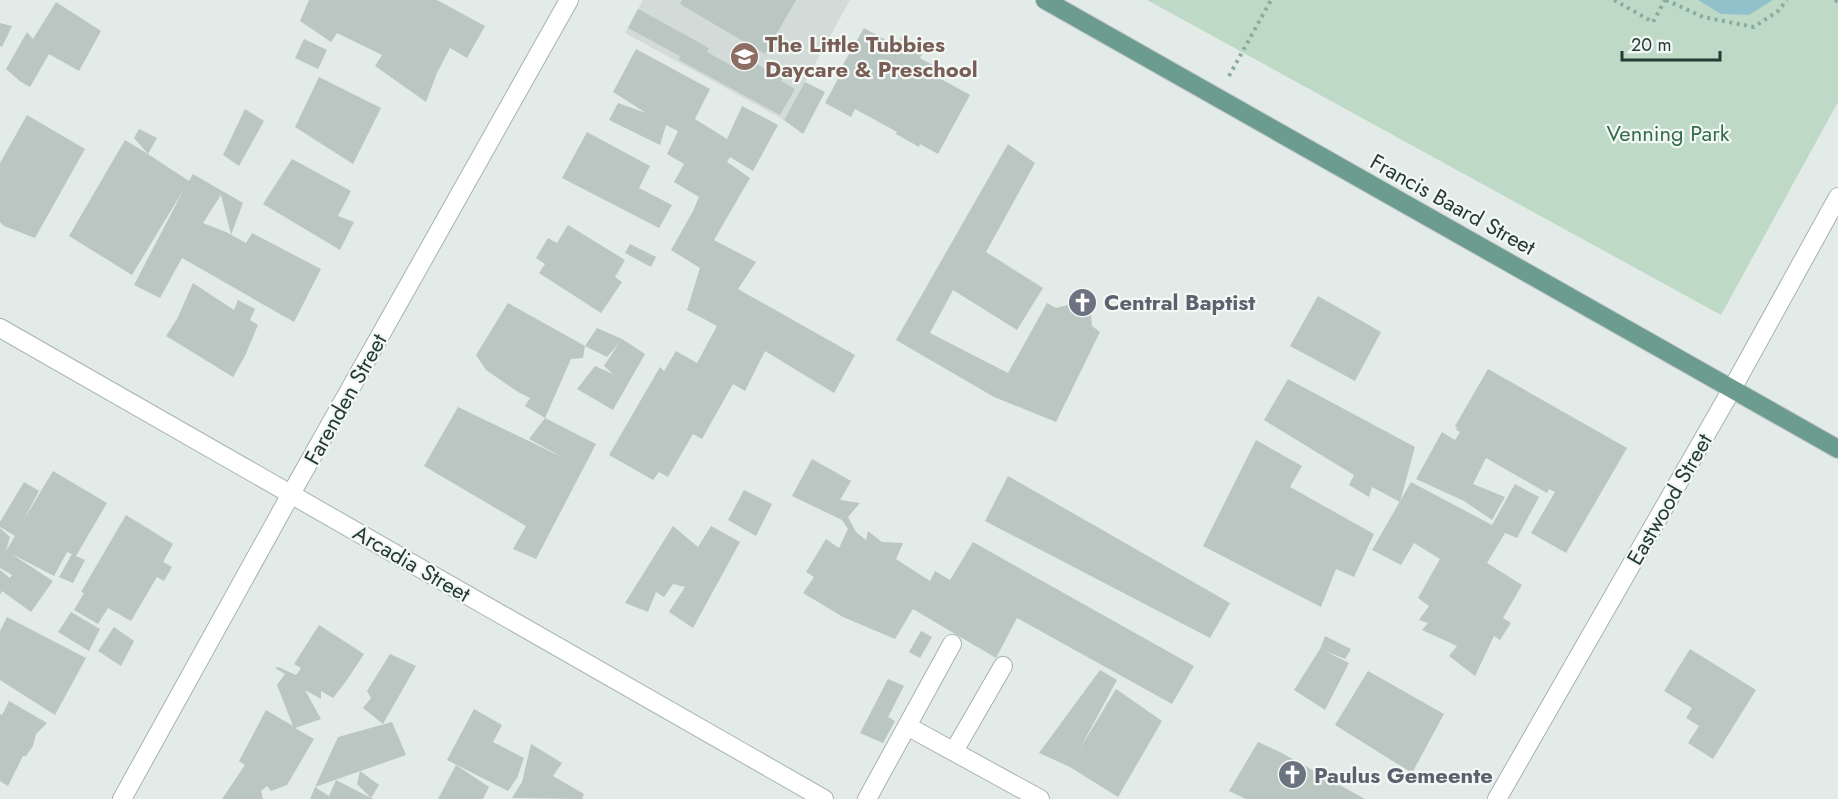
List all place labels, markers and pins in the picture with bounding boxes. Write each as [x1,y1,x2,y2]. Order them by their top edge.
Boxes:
place label: The Little Tubbies Daycare & Preschool [765,28,978,85]
school or university icon: The Little Tubbies Daycare & Preschool [728,41,760,73]
church icon: Central Baptist [1067,286,1099,318]
place label: Central Baptist [1104,286,1255,318]
church icon: Paulus Gemeente [1277,759,1309,791]
place label: Paulus Gemeente [1314,759,1493,791]

